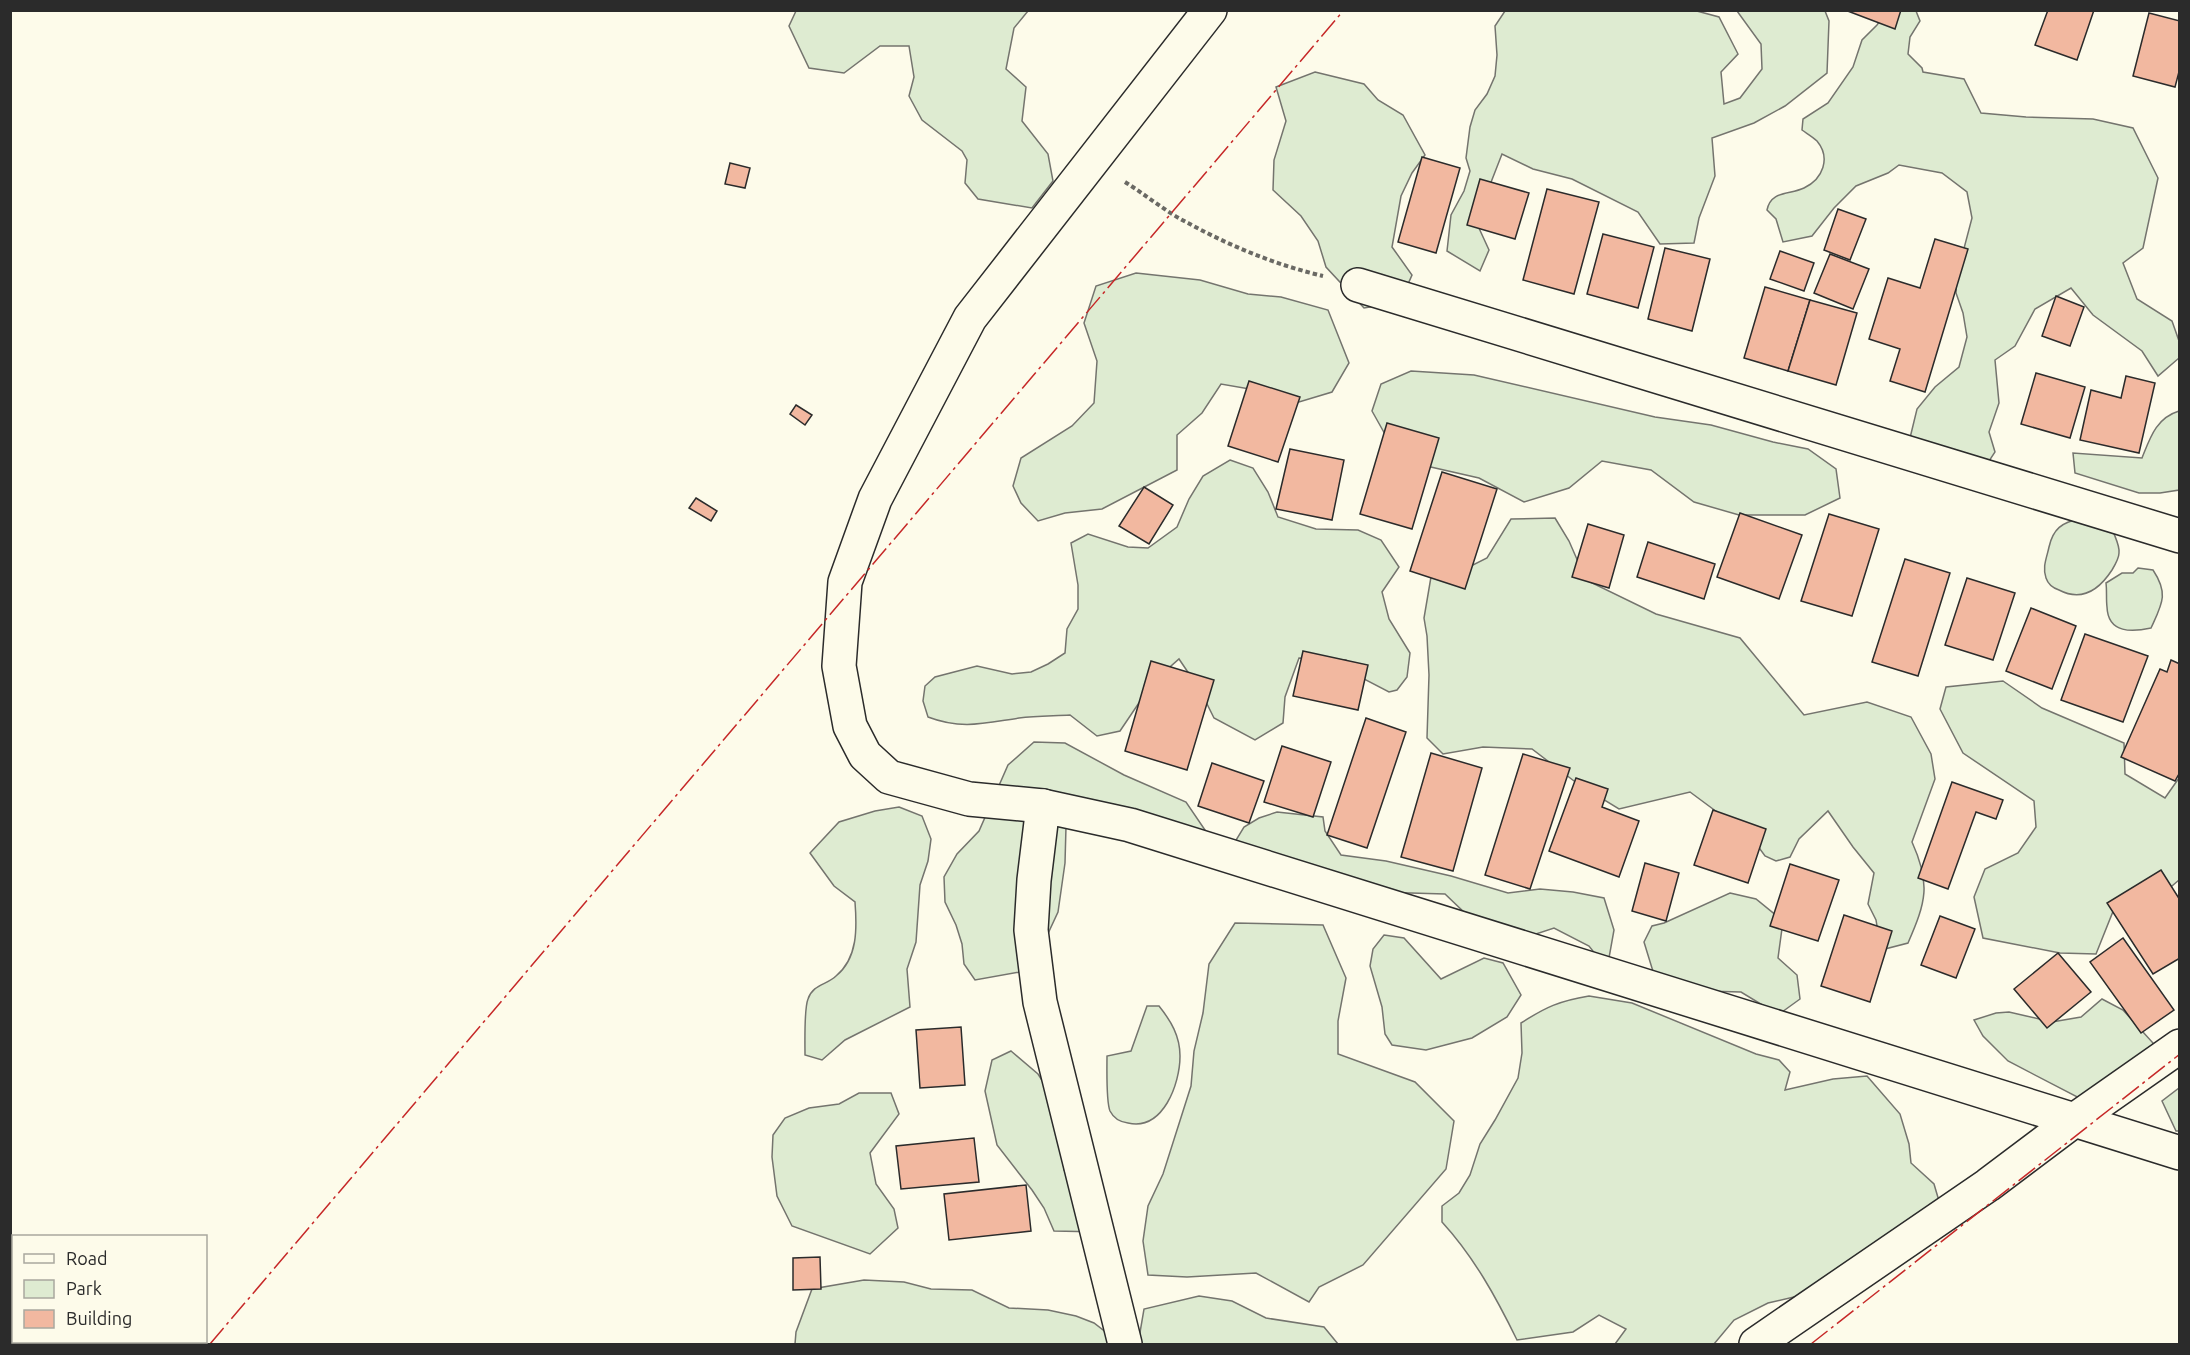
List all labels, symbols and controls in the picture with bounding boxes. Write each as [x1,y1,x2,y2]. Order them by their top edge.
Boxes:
legend [12,1235,207,1343]
text: Road [66,1248,108,1268]
text: Park [66,1278,102,1298]
text: Building [66,1308,132,1328]

